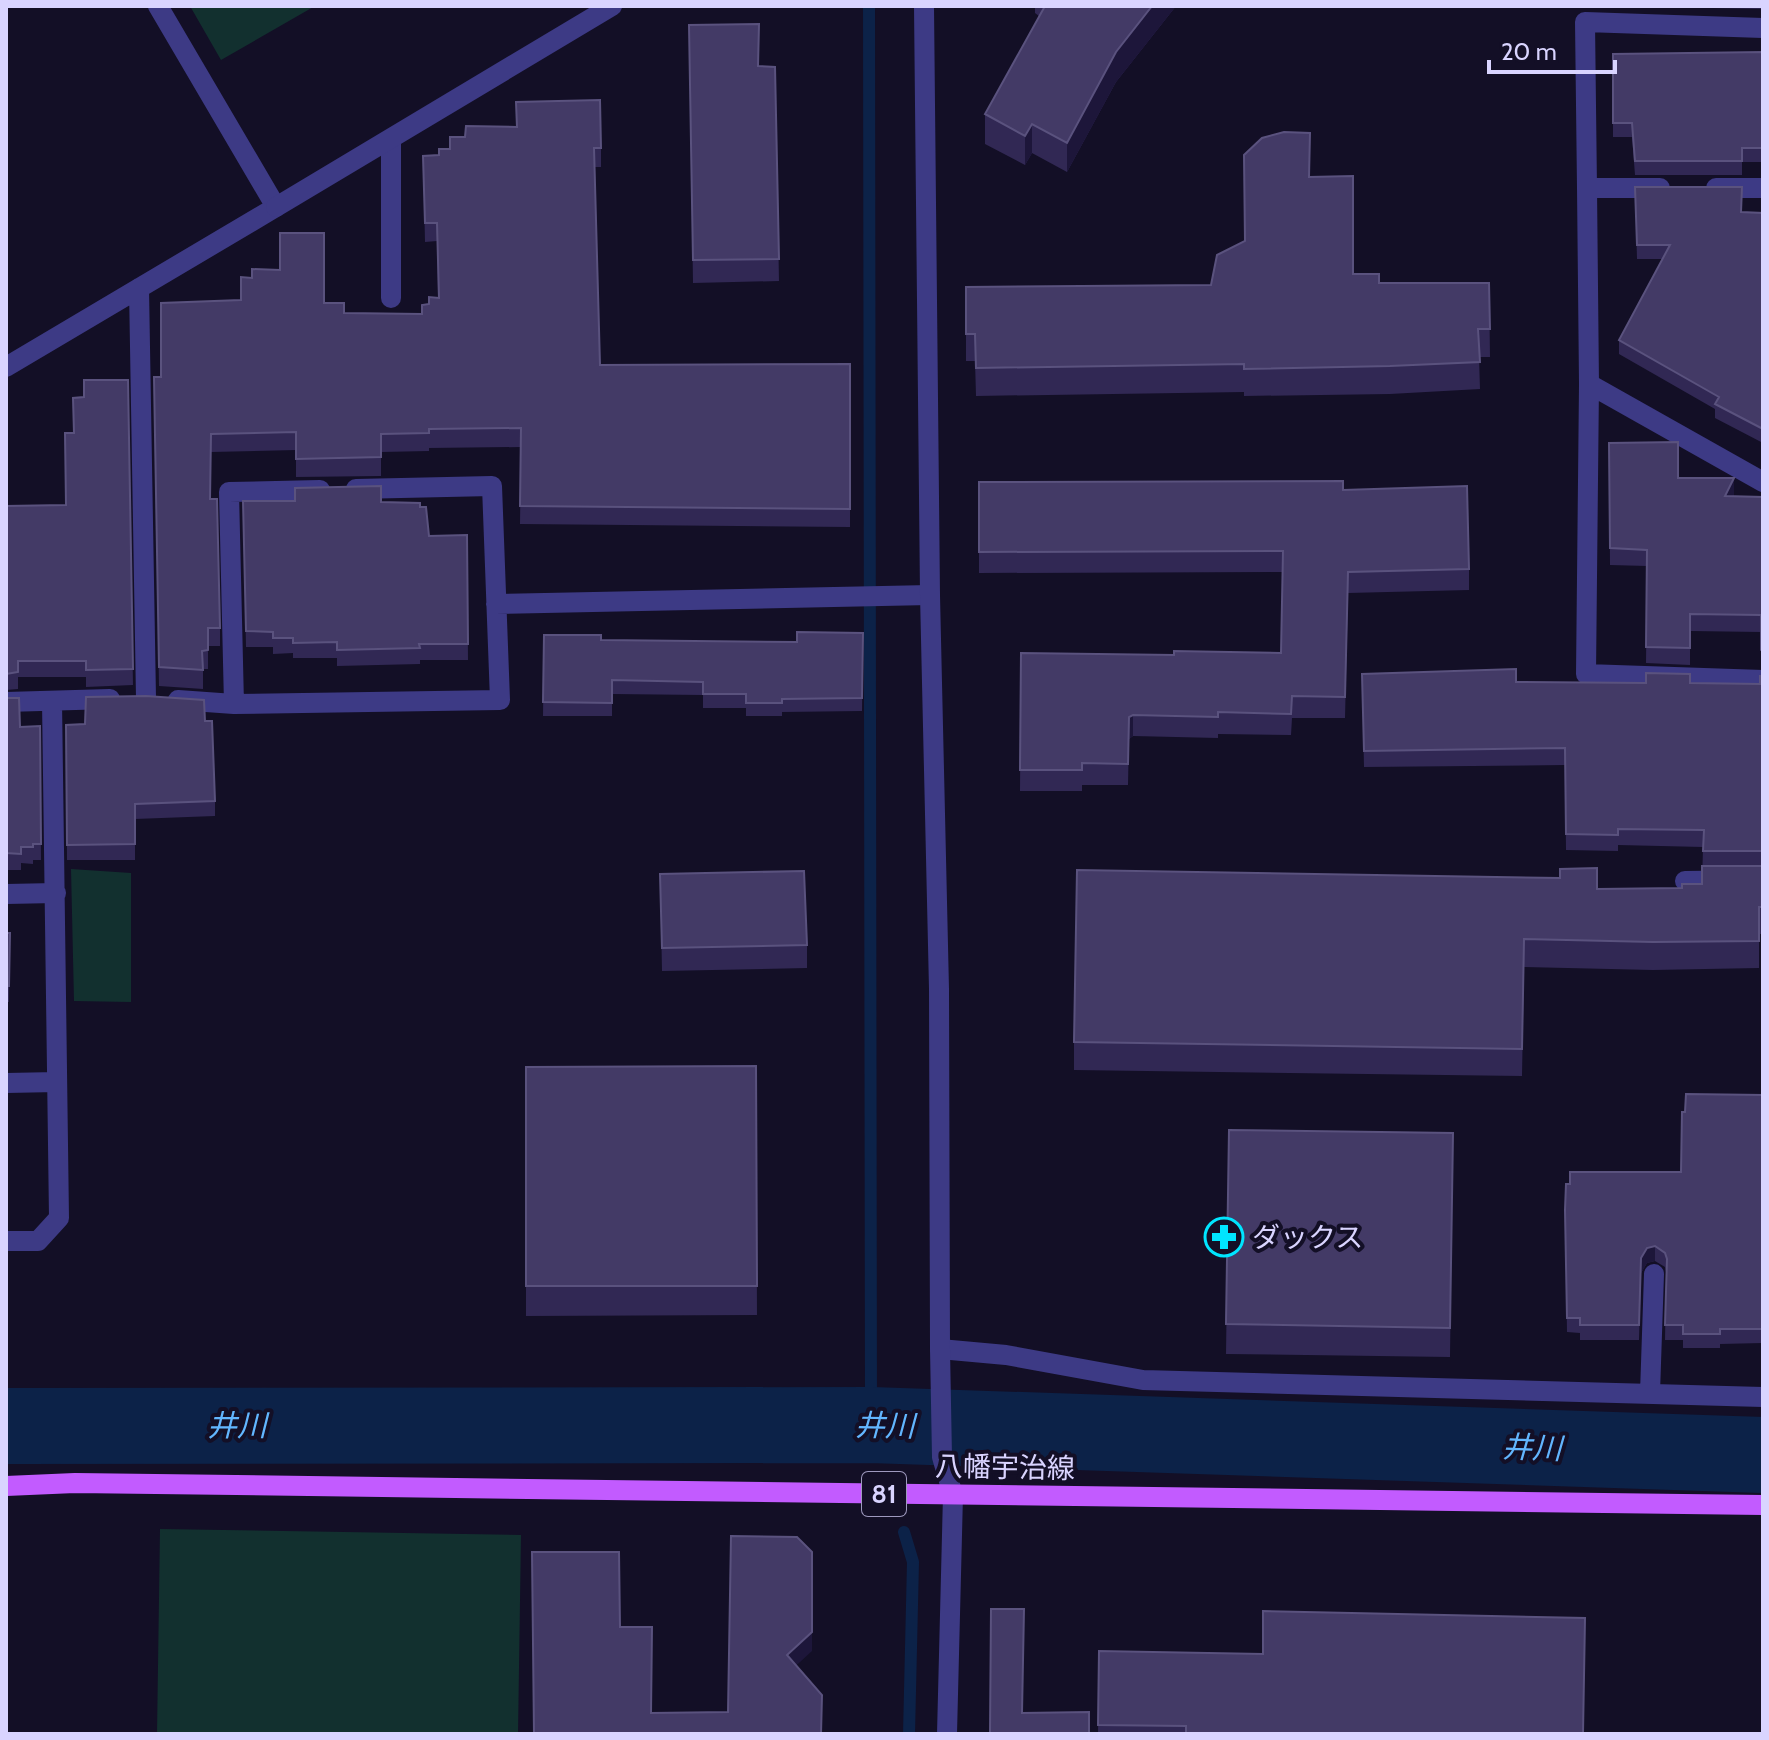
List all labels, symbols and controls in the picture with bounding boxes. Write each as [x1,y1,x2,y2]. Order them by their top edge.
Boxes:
scale bar [1489,24,1615,74]
text: 20 m [1501,37,1557,66]
pharmacy icon: ダックス [1203,1216,1245,1258]
place label: ダックス [1252,1220,1363,1254]
water label: 井川 [855,1406,918,1445]
water label: 井川 [207,1407,270,1444]
water label: 井川 [1501,1428,1566,1467]
street label: 八幡宇治線 [935,1449,1075,1485]
road number: 81 [862,1472,906,1516]

